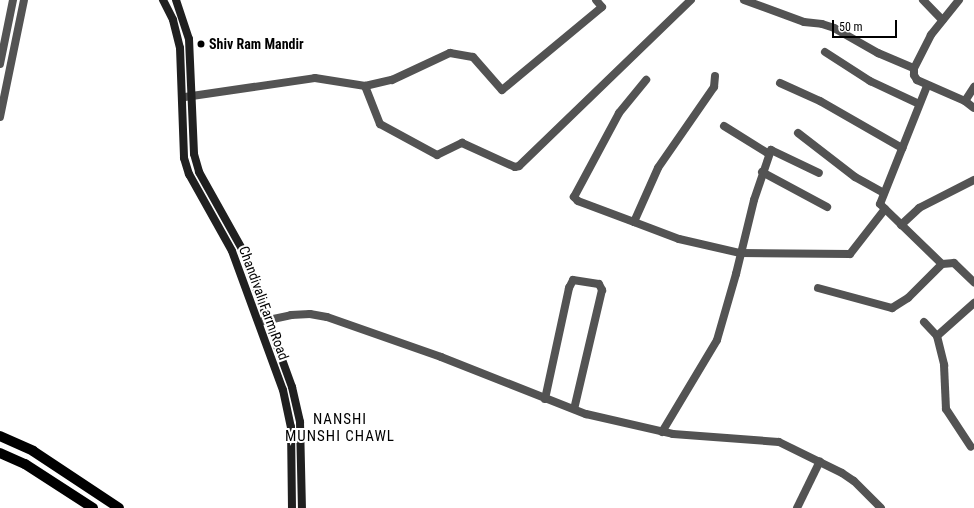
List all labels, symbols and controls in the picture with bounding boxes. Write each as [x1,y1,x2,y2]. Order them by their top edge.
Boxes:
scale bar [834,12,899,38]
text: 50 m [839,20,863,34]
place label: Shiv Ram Mandir [209,36,304,52]
marker: Shiv Ram Mandir [196,39,206,49]
street label: Chandivali Farm Road [236,244,292,362]
district label: NANSHI MUNSHI CHAWL [285,410,395,445]

